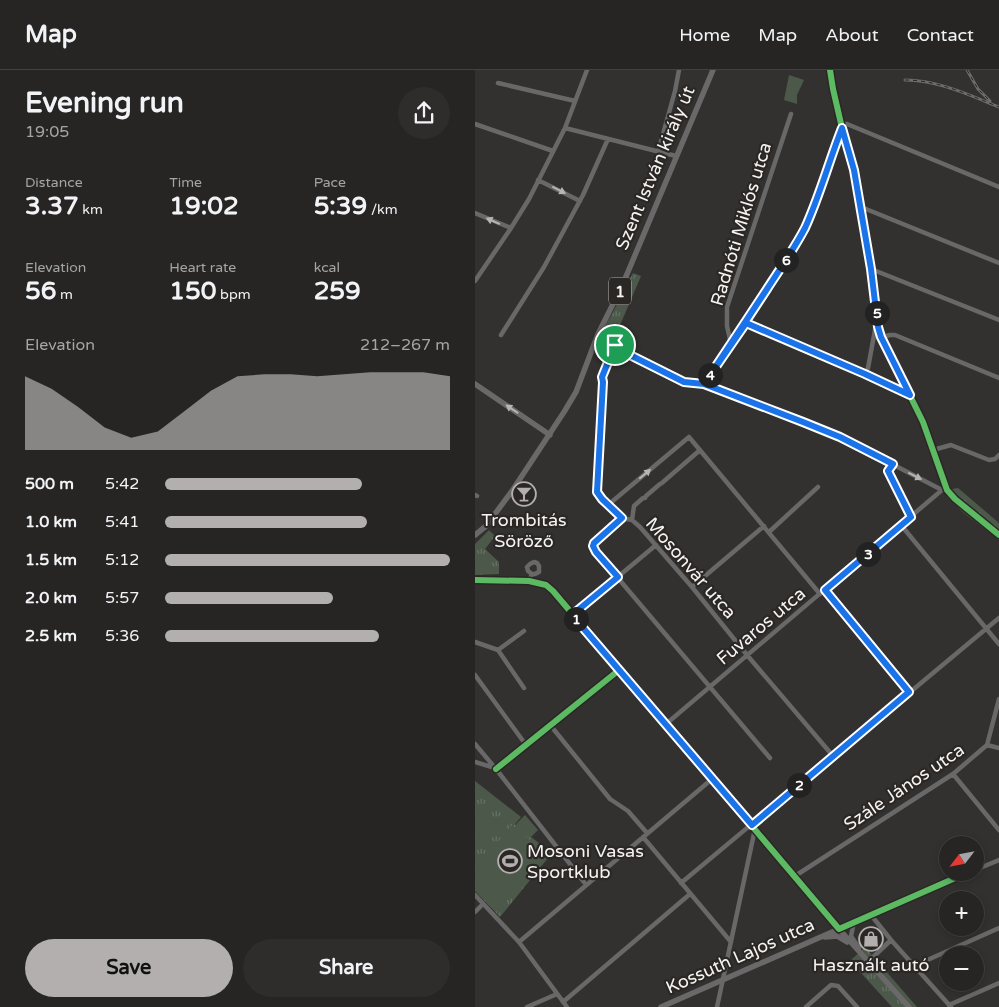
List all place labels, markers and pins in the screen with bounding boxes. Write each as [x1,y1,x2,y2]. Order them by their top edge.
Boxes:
pin: 6 [773,248,799,272]
pin: 5 [865,300,889,326]
pin [594,324,636,366]
pin: 4 [697,362,723,388]
bar icon: Trombitás Söröző [511,481,537,507]
place label: Trombitás Söröző [481,509,567,552]
pin: 3 [855,542,881,566]
pin: 1 [563,606,589,632]
pin: 2 [787,772,811,798]
place label: Mosoni Vasas Sportklub [527,840,644,883]
sports icon: Mosoni Vasas Sportklub [497,848,523,874]
shop icon: Használt autó [858,926,884,952]
place label: Használt autó [812,954,930,976]

